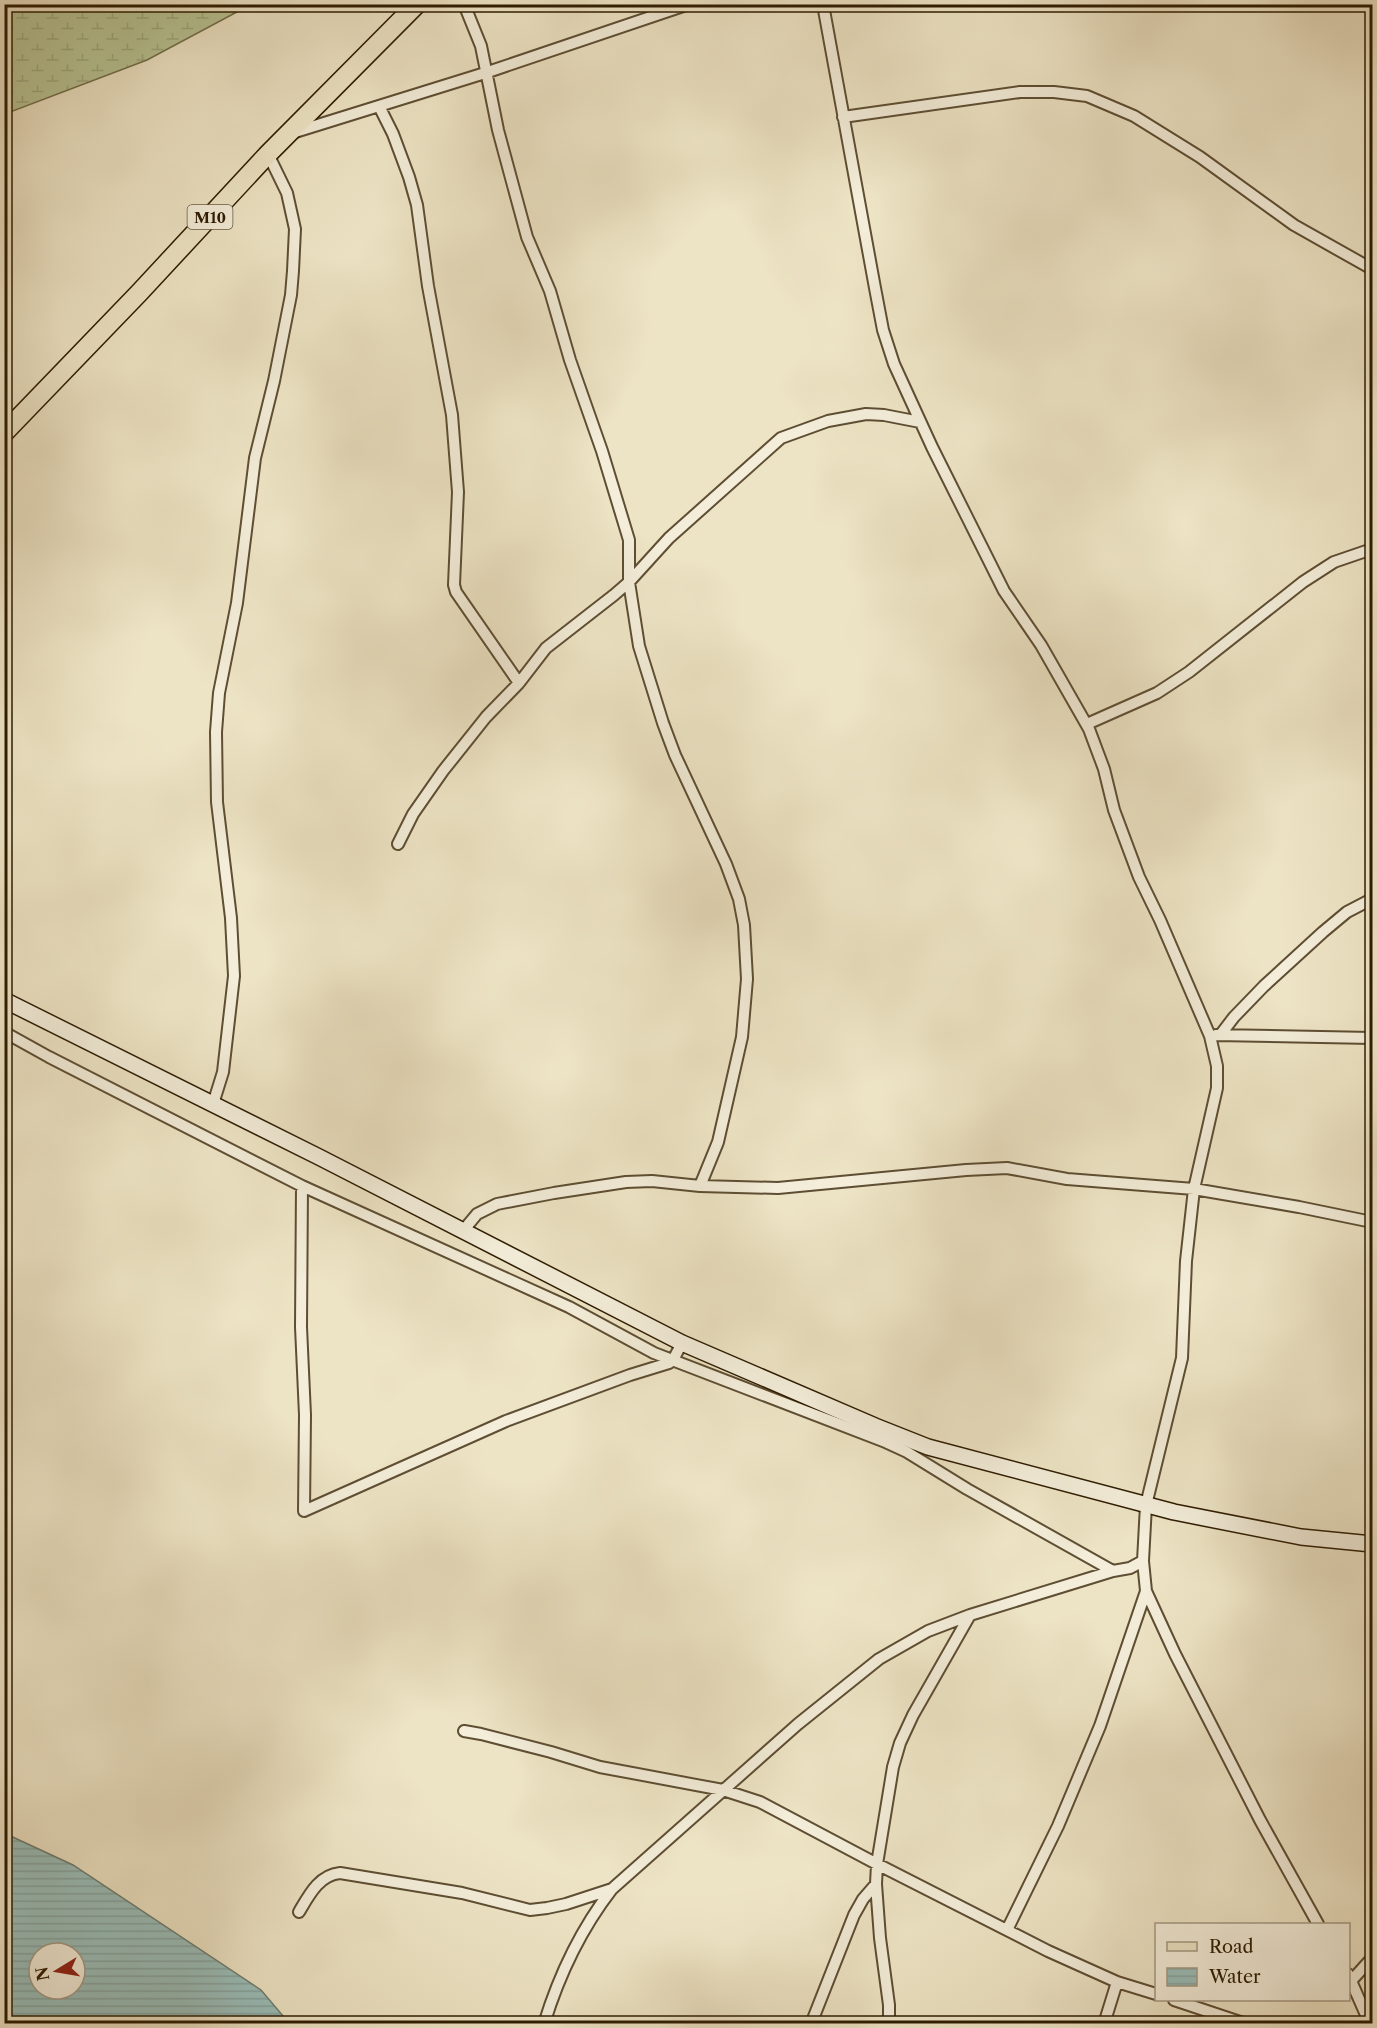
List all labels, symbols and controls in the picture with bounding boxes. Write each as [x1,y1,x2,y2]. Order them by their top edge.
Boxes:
road number: M10 [188,205,232,229]
legend [1155,1923,1350,2001]
text: Road [1209,1936,1254,1958]
north arrow [27,1941,87,2001]
text: N [31,1965,53,1983]
text: Water [1208,1966,1261,1988]

